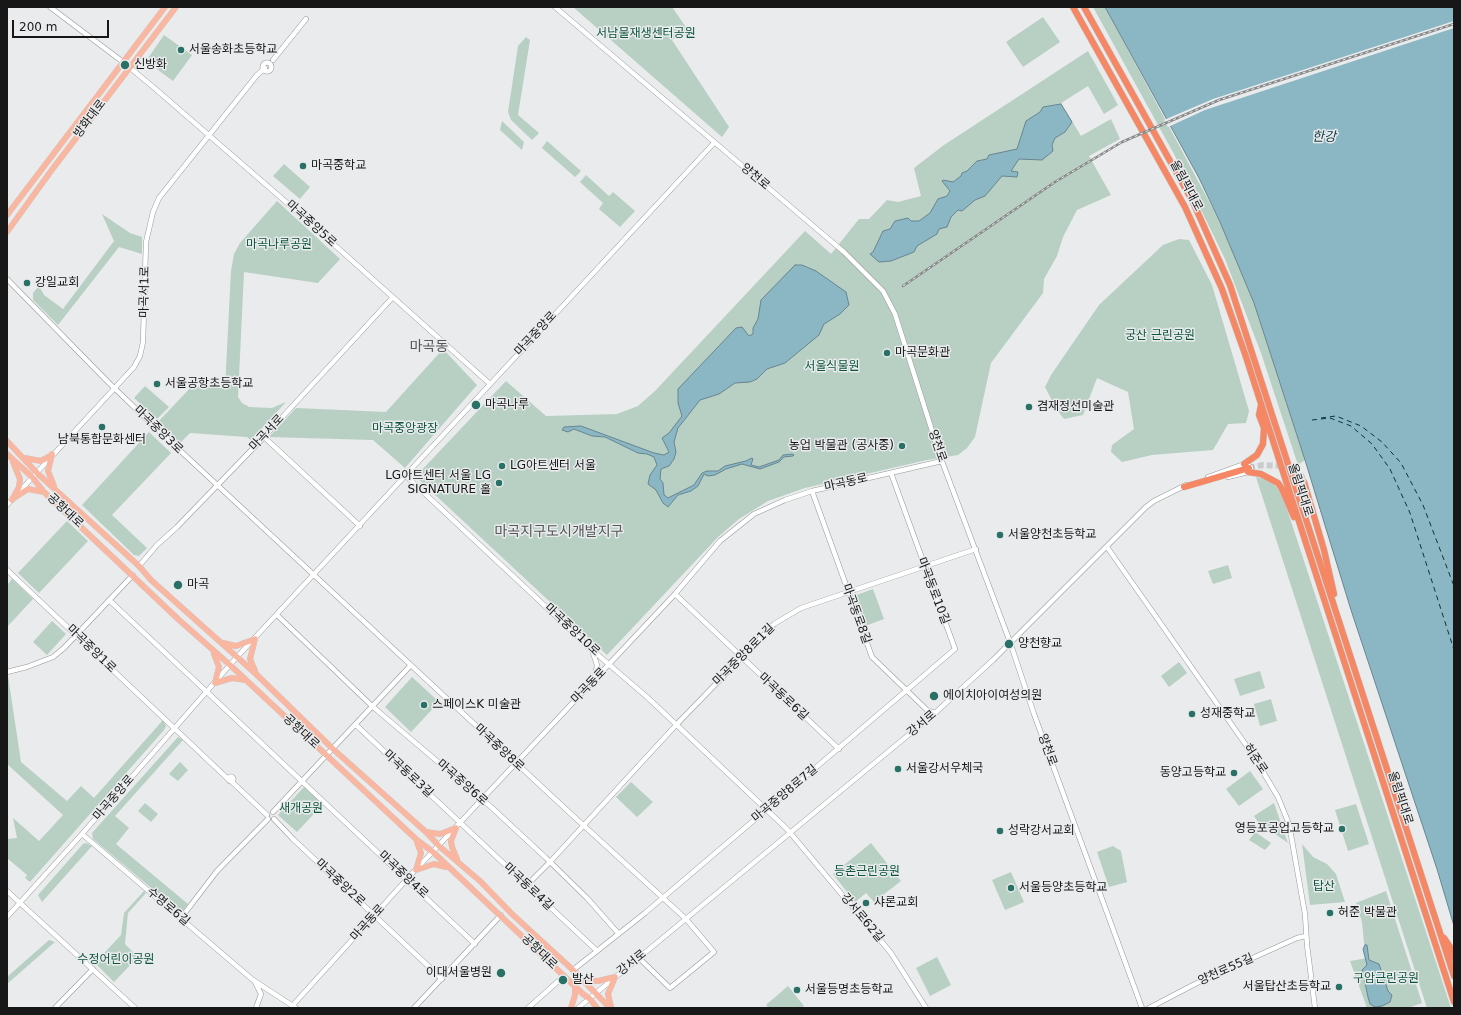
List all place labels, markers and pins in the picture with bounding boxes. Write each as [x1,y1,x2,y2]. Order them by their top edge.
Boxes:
place label: 서울송화초등학교 [189,43,277,57]
marker: 서울송화초등학교 [176,45,186,55]
place label: 신방화 [134,58,167,72]
marker: 신방화 [119,59,131,71]
place label: 마곡중학교 [311,159,366,173]
marker: 마곡중학교 [298,161,308,171]
place label: 강일교회 [35,276,79,290]
marker: 강일교회 [22,278,32,288]
place label: 마곡문화관 [895,346,950,360]
marker: 마곡문화관 [882,348,892,358]
place label: 서울공항초등학교 [165,377,253,391]
marker: 서울공항초등학교 [152,379,162,389]
place label: 마곡나루 [485,398,529,412]
marker: 마곡나루 [470,399,482,411]
place label: 겸재정선미술관 [1037,400,1114,414]
marker: 겸재정선미술관 [1024,402,1034,412]
marker: 남북통합문화센터 [97,422,107,432]
place label: 남북통합문화센터 [58,433,146,447]
place label: 농업 박물관 (공사중) [789,439,894,453]
marker: 농업 박물관 (공사중) [897,441,907,451]
place label: LG아트센터 서울 [510,459,596,473]
marker: LG아트센터 서울 [497,461,507,471]
place label: LG아트센터 서울 LG SIGNATURE 홀 [385,469,491,497]
marker: LG아트센터 서울 LG SIGNATURE 홀 [494,478,504,488]
place label: 서울양천초등학교 [1008,528,1096,542]
marker: 서울양천초등학교 [995,530,1005,540]
place label: 마곡 [187,578,209,592]
marker: 마곡 [172,579,184,591]
place label: 양천향교 [1018,637,1062,651]
marker: 양천향교 [1003,638,1015,650]
place label: 에이치아이여성의원 [943,689,1042,703]
marker: 에이치아이여성의원 [928,690,940,702]
place label: 스페이스K 미술관 [432,698,521,712]
marker: 스페이스K 미술관 [419,700,429,710]
place label: 성재중학교 [1200,707,1255,721]
marker: 성재중학교 [1187,709,1197,719]
place label: 서울강서우체국 [906,762,983,776]
marker: 서울강서우체국 [893,764,903,774]
place label: 동양고등학교 [1160,766,1226,780]
marker: 동양고등학교 [1229,768,1239,778]
place label: 영등포공업고등학교 [1235,822,1334,836]
place label: 성락강서교회 [1008,824,1074,838]
marker: 영등포공업고등학교 [1337,824,1347,834]
marker: 성락강서교회 [995,826,1005,836]
place label: 서울등양초등학교 [1019,881,1107,895]
marker: 서울등양초등학교 [1006,883,1016,893]
place label: 샤론교회 [874,896,918,910]
marker: 샤론교회 [861,898,871,908]
place label: 허준 박물관 [1338,906,1397,920]
marker: 허준 박물관 [1325,908,1335,918]
place label: 이대서울병원 [426,966,492,980]
marker: 이대서울병원 [495,967,507,979]
place label: 발산 [572,973,594,987]
marker: 발산 [557,974,569,986]
place label: 서울탑산초등학교 [1243,980,1331,994]
marker: 서울탑산초등학교 [1334,982,1344,992]
place label: 서울등명초등학교 [805,983,893,997]
marker: 서울등명초등학교 [792,985,802,995]

